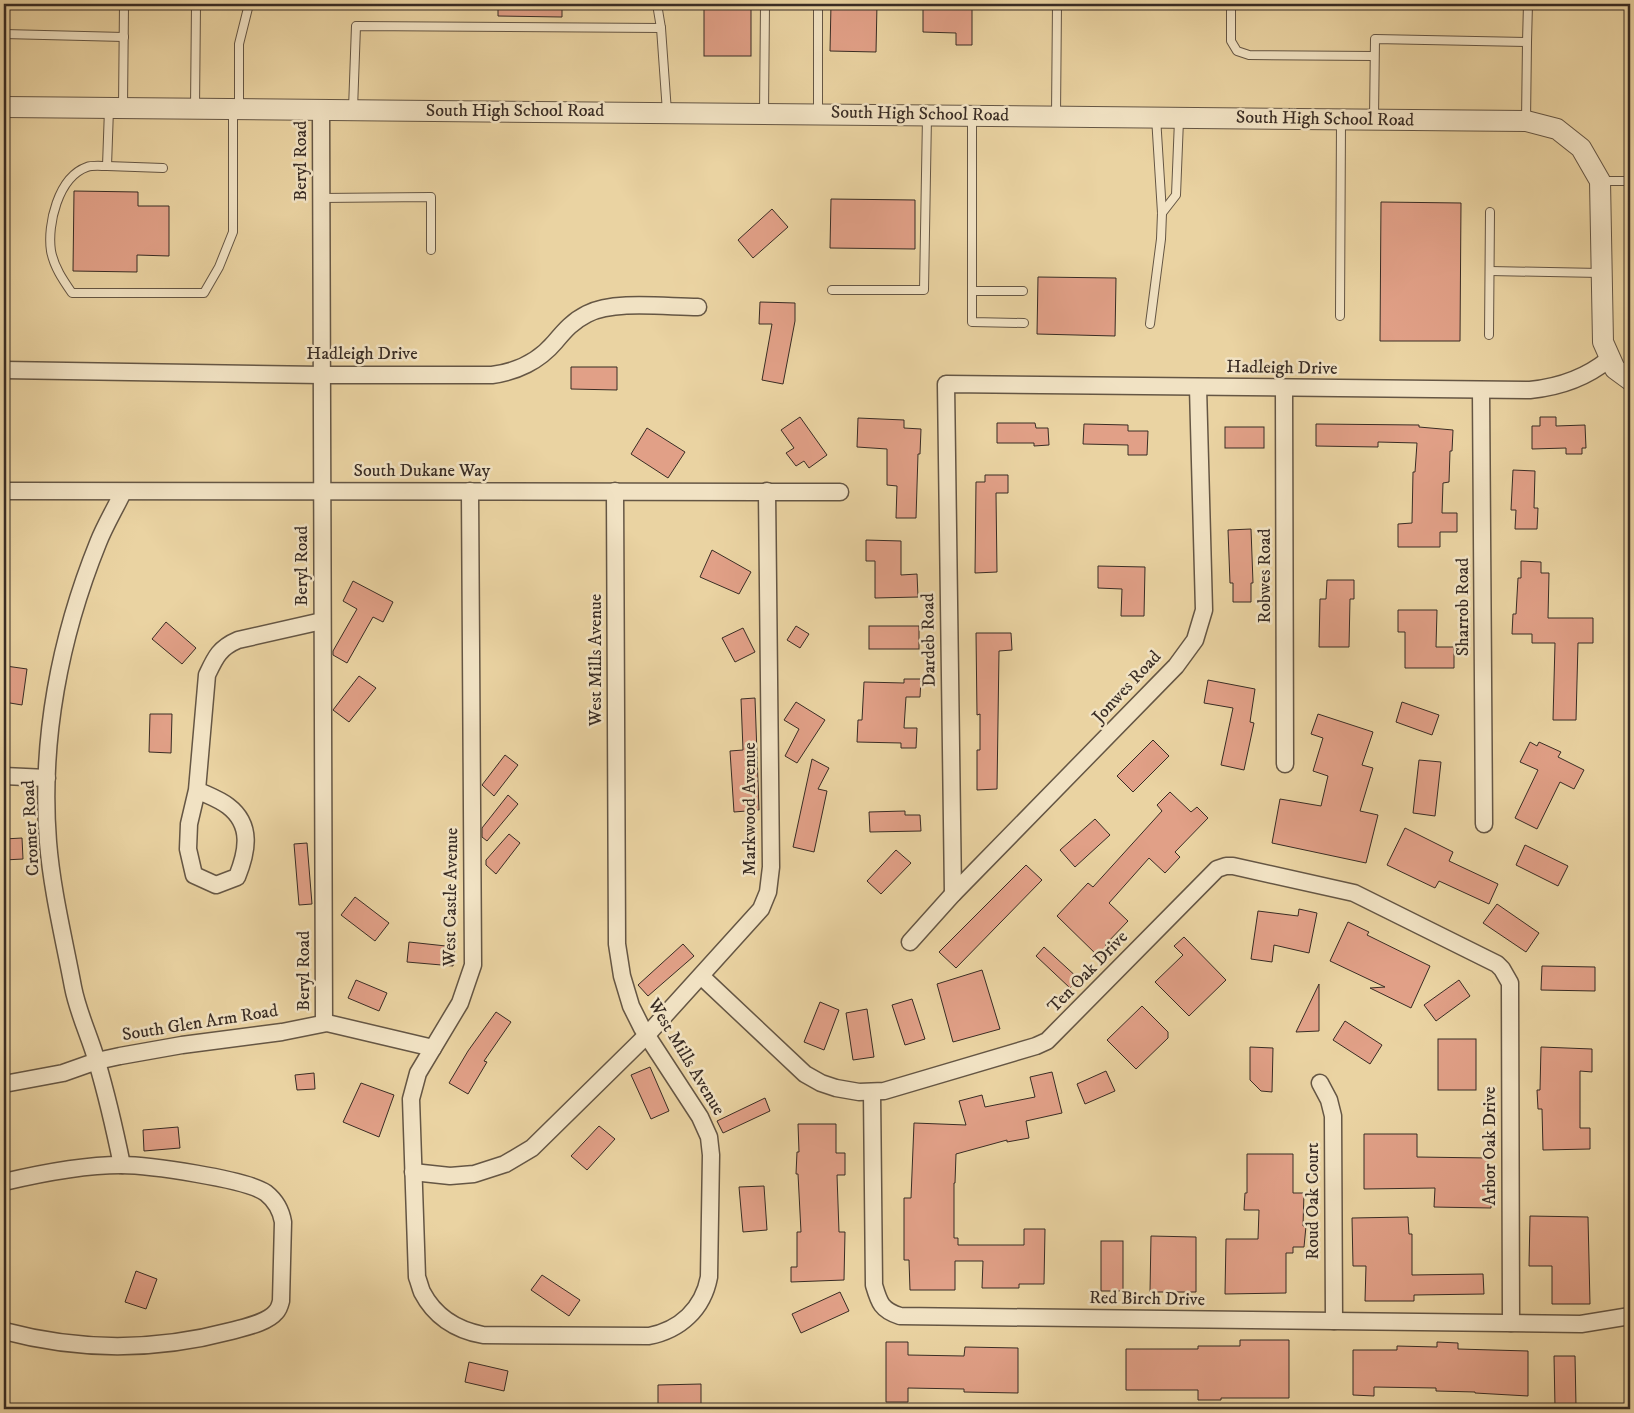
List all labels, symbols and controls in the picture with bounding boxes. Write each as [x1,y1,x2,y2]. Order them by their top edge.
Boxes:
street label: South High School Road [426,100,604,122]
street label: South High School Road [831,101,1009,127]
street label: South High School Road [1236,106,1414,132]
street label: Beryl Road [290,121,312,201]
street label: Hadleigh Drive [306,343,418,365]
street label: Hadleigh Drive [1226,356,1338,380]
street label: South Dukane Way [354,460,491,482]
street label: Beryl Road [291,526,313,606]
street label: Robwes Road [1254,528,1276,624]
street label: Sharrob Road [1452,558,1474,656]
street label: Dardeb Road [917,593,941,687]
street label: West Mills Avenue [585,594,607,727]
street label: Jonwes Road [1087,646,1166,729]
street label: Markwood Avenue [739,742,761,876]
street label: Cromer Road [18,779,44,877]
street label: West Castle Avenue [439,827,463,968]
street label: Ten Oak Drive [1043,926,1133,1018]
street label: Beryl Road [293,931,315,1011]
street label: West Mills Avenue [642,994,730,1119]
street label: South Glen Arm Road [121,1000,279,1046]
street label: Arbor Oak Drive [1479,1086,1501,1206]
street label: Roud Oak Court [1302,1142,1324,1260]
street label: Red Birch Drive [1089,1287,1205,1311]

